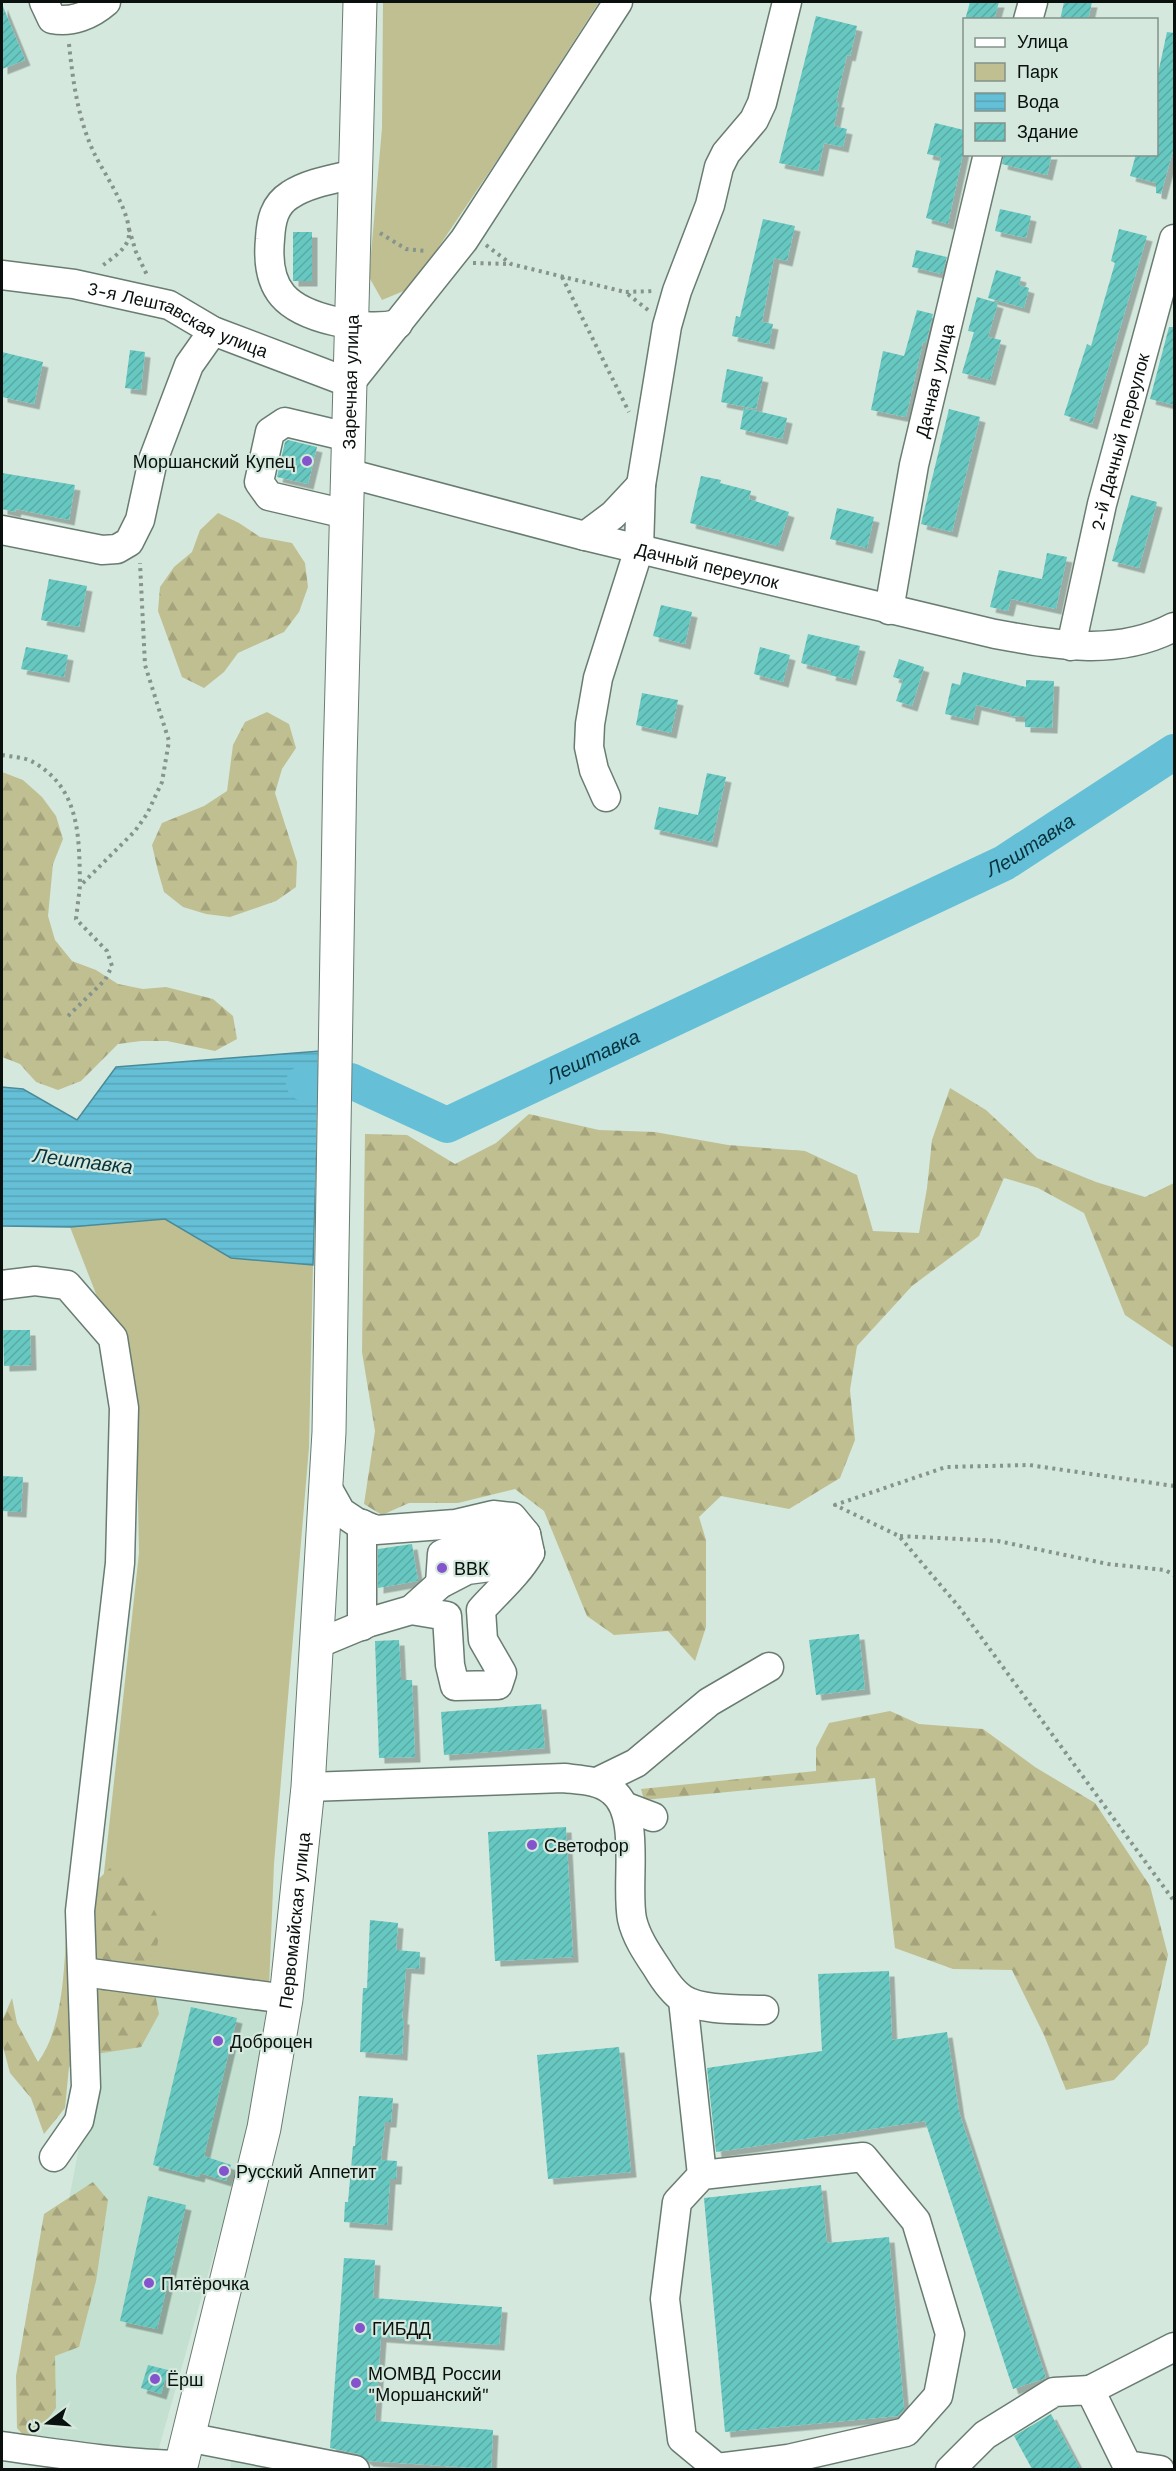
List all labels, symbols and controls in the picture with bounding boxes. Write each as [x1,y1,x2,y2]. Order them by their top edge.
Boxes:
legend [963,18,1158,156]
text: Улица [1017,31,1069,52]
text: Парк [1017,61,1058,82]
text: Вода [1017,91,1060,112]
text: Здание [1017,121,1078,142]
street label: 3-я Лештавская улица [86,277,272,362]
street label: Заречная улица [338,313,362,450]
street label: Дачная улица [910,320,958,440]
street label: 2-й Дачный переулок [1086,351,1153,532]
place label: Моршанский Купец [133,451,295,472]
marker: Моршанский Купец [300,454,314,468]
street label: Дачный переулок [633,538,781,593]
water label: Лештавка [981,808,1079,882]
water label: Лештавка [541,1024,643,1089]
water label: Лештавка [30,1143,134,1179]
place label: ВВК [454,1558,489,1579]
marker: ВВК [435,1561,449,1575]
street label: Первомайская улица [274,1830,314,2010]
place label: Светофор [544,1835,629,1856]
marker: Светофор [525,1838,539,1852]
place label: Доброцен [230,2031,313,2052]
marker: Доброцен [211,2034,225,2048]
place label: Русский Аппетит [236,2161,376,2182]
marker: Русский Аппетит [217,2164,231,2178]
place label: Пятёрочка [161,2273,250,2294]
marker: Пятёрочка [142,2276,156,2290]
place label: ГИБДД [372,2318,431,2339]
marker: ГИБДД [353,2321,367,2335]
place label: МОМВД России "Моршанский" [368,2363,501,2405]
place label: Ёрш [167,2369,203,2390]
marker: Ёрш [148,2372,162,2386]
marker: МОМВД России "Моршанский" [349,2376,363,2390]
north arrow [18,2393,78,2453]
text: С [23,2418,45,2435]

